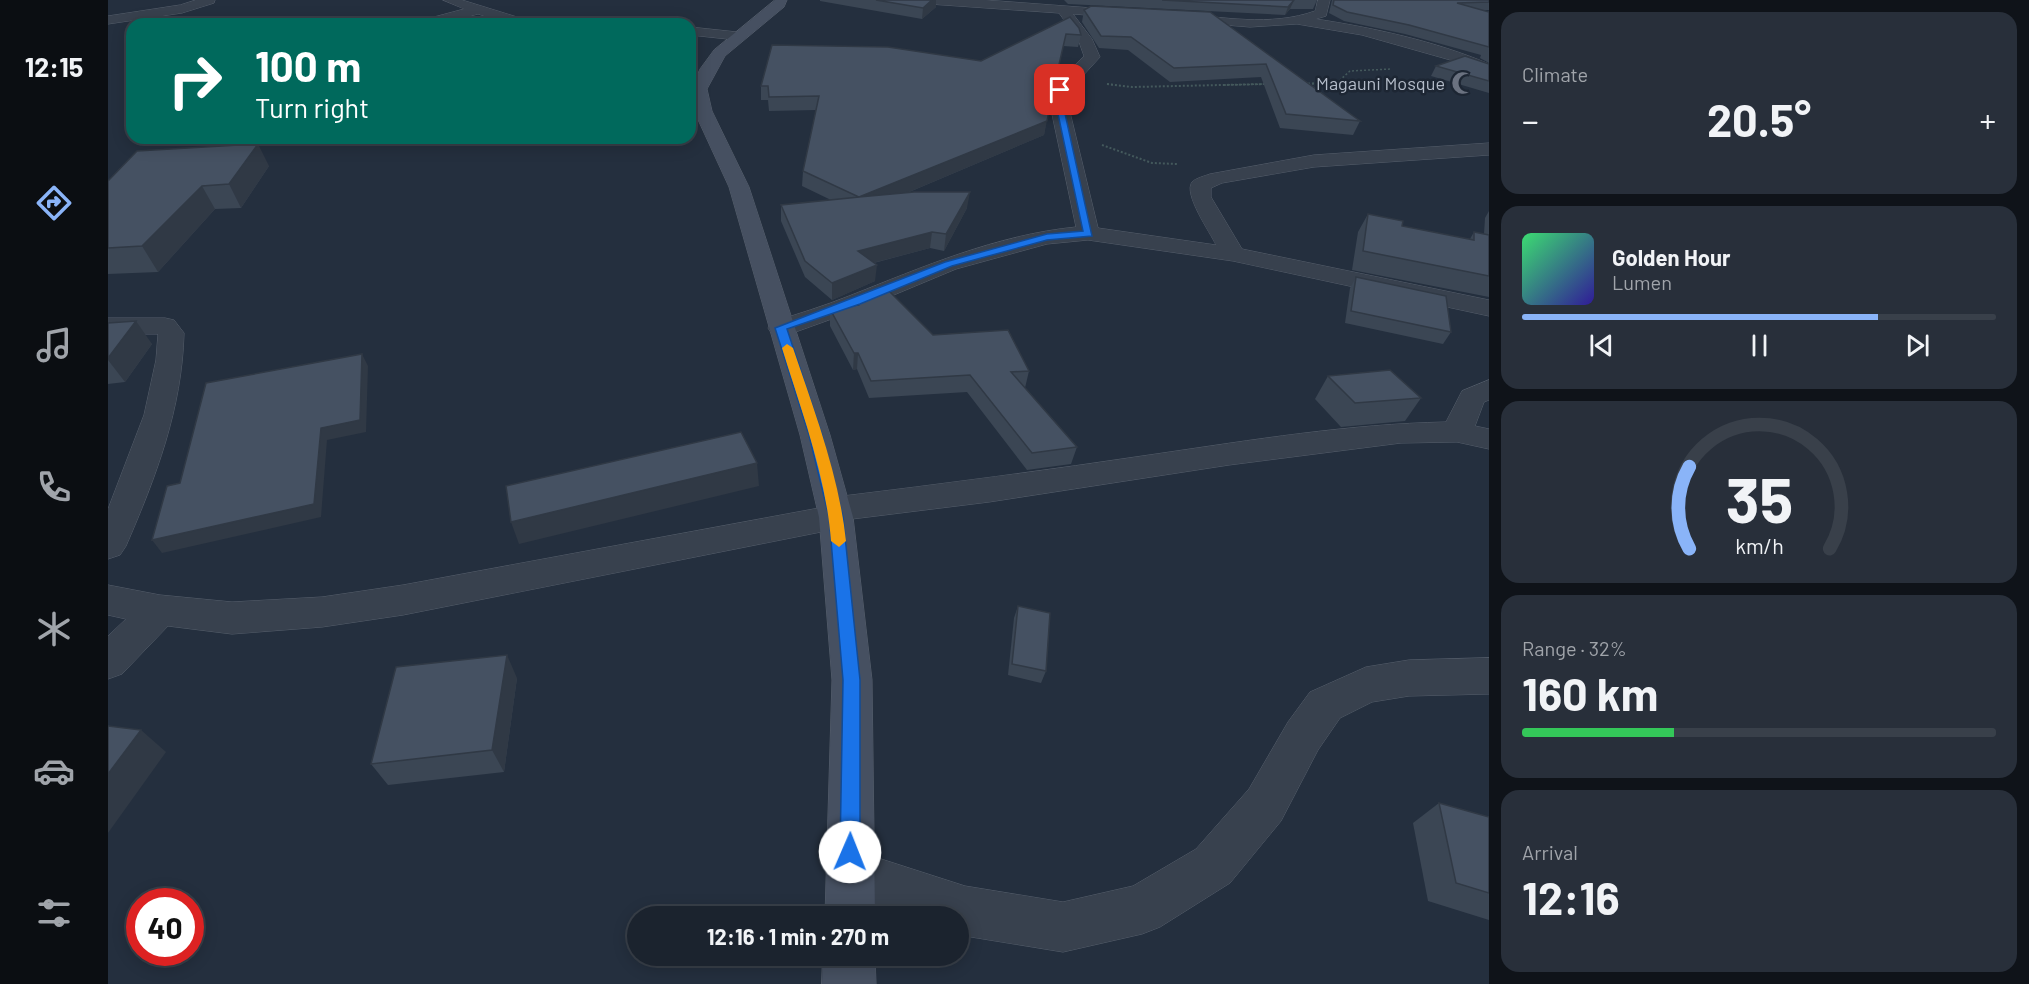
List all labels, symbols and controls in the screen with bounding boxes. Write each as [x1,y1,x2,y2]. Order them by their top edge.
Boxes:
text: 100 m [255,40,361,90]
icon: right [156,42,234,120]
text: 12:15 [25,50,83,82]
text: Climate [1522,62,1588,86]
pin [1034,64,1085,115]
mosque icon: Magauni Mosque [1450,70,1476,96]
place label: Magauni Mosque [1316,72,1445,94]
icon: arrive [1043,73,1076,106]
text: Turn right [255,91,369,123]
text: 20.5° [1707,92,1811,146]
text: − [1522,100,1539,140]
text: + [1980,100,1996,140]
icon: directions [33,182,75,224]
text: Golden Hour [1612,244,1730,270]
text: Lumen [1612,270,1672,294]
icon: music [33,324,75,366]
icon: previous [1585,329,1618,362]
icon: pause [1743,329,1776,362]
icon: next [1901,329,1934,362]
text: 35 [1725,461,1793,535]
icon: phone [33,466,75,508]
text: km/h [1735,533,1783,558]
icon: climate [33,608,75,650]
text: Range · 32% [1522,636,1627,660]
text: 160 km [1522,666,1658,720]
icon: car [33,750,75,792]
position arrow [818,820,882,884]
text: Arrival [1522,840,1578,864]
text: 12:16 [1522,870,1620,924]
speed limit sign: 40 [126,888,204,966]
icon: filters [33,892,75,934]
text: 12:16 · 1 min · 270 m [707,923,889,949]

